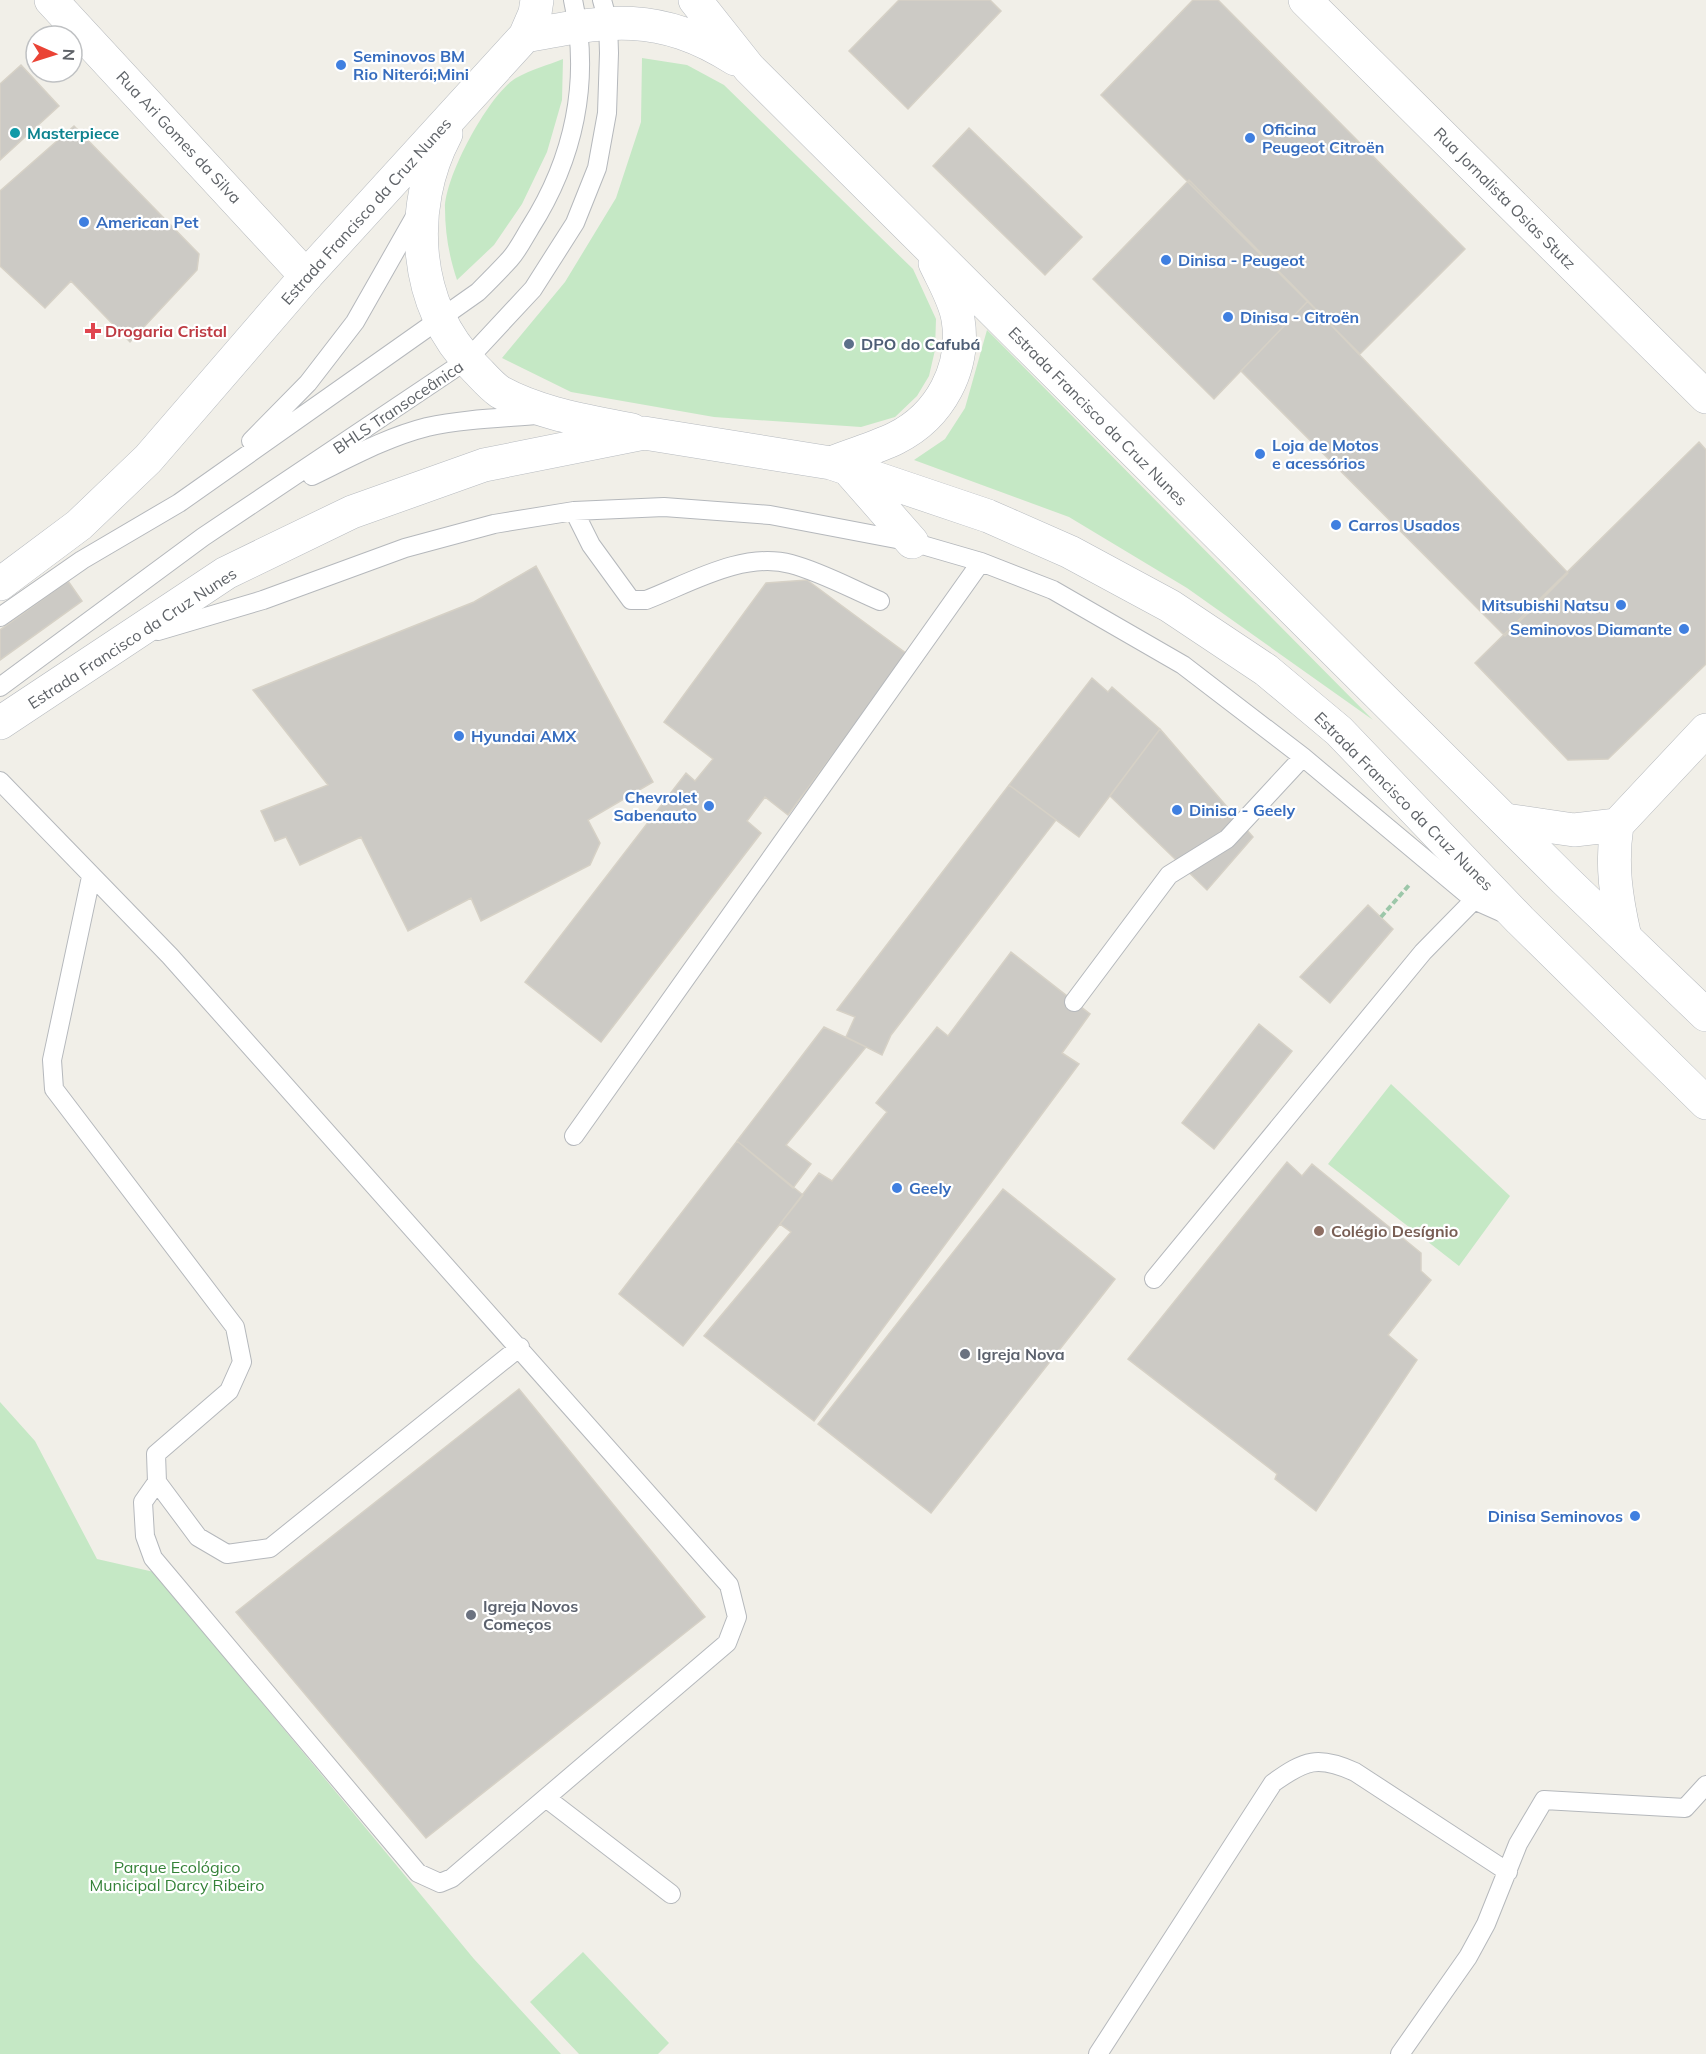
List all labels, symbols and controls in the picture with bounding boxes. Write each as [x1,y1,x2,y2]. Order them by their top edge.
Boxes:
north arrow [24,24,84,84]
place label: Seminovos BM Rio Niterói;Mini [353,46,469,84]
text: N [59,48,79,61]
marker: Seminovos BM Rio Niterói;Mini [334,58,348,72]
street label: Rua Ari Gomes da Silva [112,66,246,208]
street label: Estrada Francisco da Cruz Nunes [277,113,455,309]
place label: Oficina Peugeot Citroën [1262,119,1384,157]
place label: Masterpiece [27,123,120,143]
street label: Rua Jornalista Osias Stutz [1430,123,1580,273]
marker: Masterpiece [8,126,22,140]
marker: Oficina Peugeot Citroën [1243,131,1257,145]
place label: American Pet [96,212,199,232]
marker: American Pet [77,215,91,229]
place label: Dinisa - Peugeot [1178,250,1305,270]
marker: Dinisa - Peugeot [1159,253,1173,267]
place label: Dinisa - Citroën [1240,307,1359,327]
marker: Dinisa - Citroën [1221,310,1235,324]
place label: Drogaria Cristal [105,321,227,341]
street label: Estrada Francisco da Cruz Nunes [1004,322,1192,510]
marker: Drogaria Cristal [86,324,100,338]
place label: DPO do Cafubá [861,334,980,354]
marker: DPO do Cafubá [842,337,856,351]
street label: BHLS Transoceânica [329,356,467,458]
place label: Loja de Motos e acessórios [1272,435,1379,473]
marker: Loja de Motos e acessórios [1253,447,1267,461]
place label: Carros Usados [1348,515,1460,535]
marker: Carros Usados [1329,518,1343,532]
street label: Estrada Francisco da Cruz Nunes [24,563,240,713]
place label: Mitsubishi Natsu [1481,595,1609,615]
marker: Mitsubishi Natsu [1614,598,1628,612]
place label: Seminovos Diamante [1510,619,1672,639]
marker: Seminovos Diamante [1677,622,1691,636]
street label: Estrada Francisco da Cruz Nunes [1310,707,1498,895]
place label: Hyundai AMX [471,726,577,746]
marker: Hyundai AMX [452,729,466,743]
place label: Chevrolet Sabenauto [614,787,697,825]
marker: Chevrolet Sabenauto [702,799,716,813]
place label: Dinisa - Geely [1189,800,1295,820]
marker: Dinisa - Geely [1170,803,1184,817]
place label: Geely [909,1178,952,1198]
marker: Geely [890,1181,904,1195]
place label: Colégio Desígnio [1331,1221,1458,1241]
marker: Colégio Desígnio [1312,1224,1326,1238]
place label: Igreja Nova [977,1344,1065,1364]
marker: Igreja Nova [958,1347,972,1361]
place label: Dinisa Seminovos [1488,1506,1623,1526]
marker: Dinisa Seminovos [1628,1509,1642,1523]
place label: Igreja Novos Começos [483,1596,578,1634]
marker: Igreja Novos Começos [464,1608,478,1622]
park label: Parque Ecológico Municipal Darcy Ribeiro [90,1857,264,1895]

